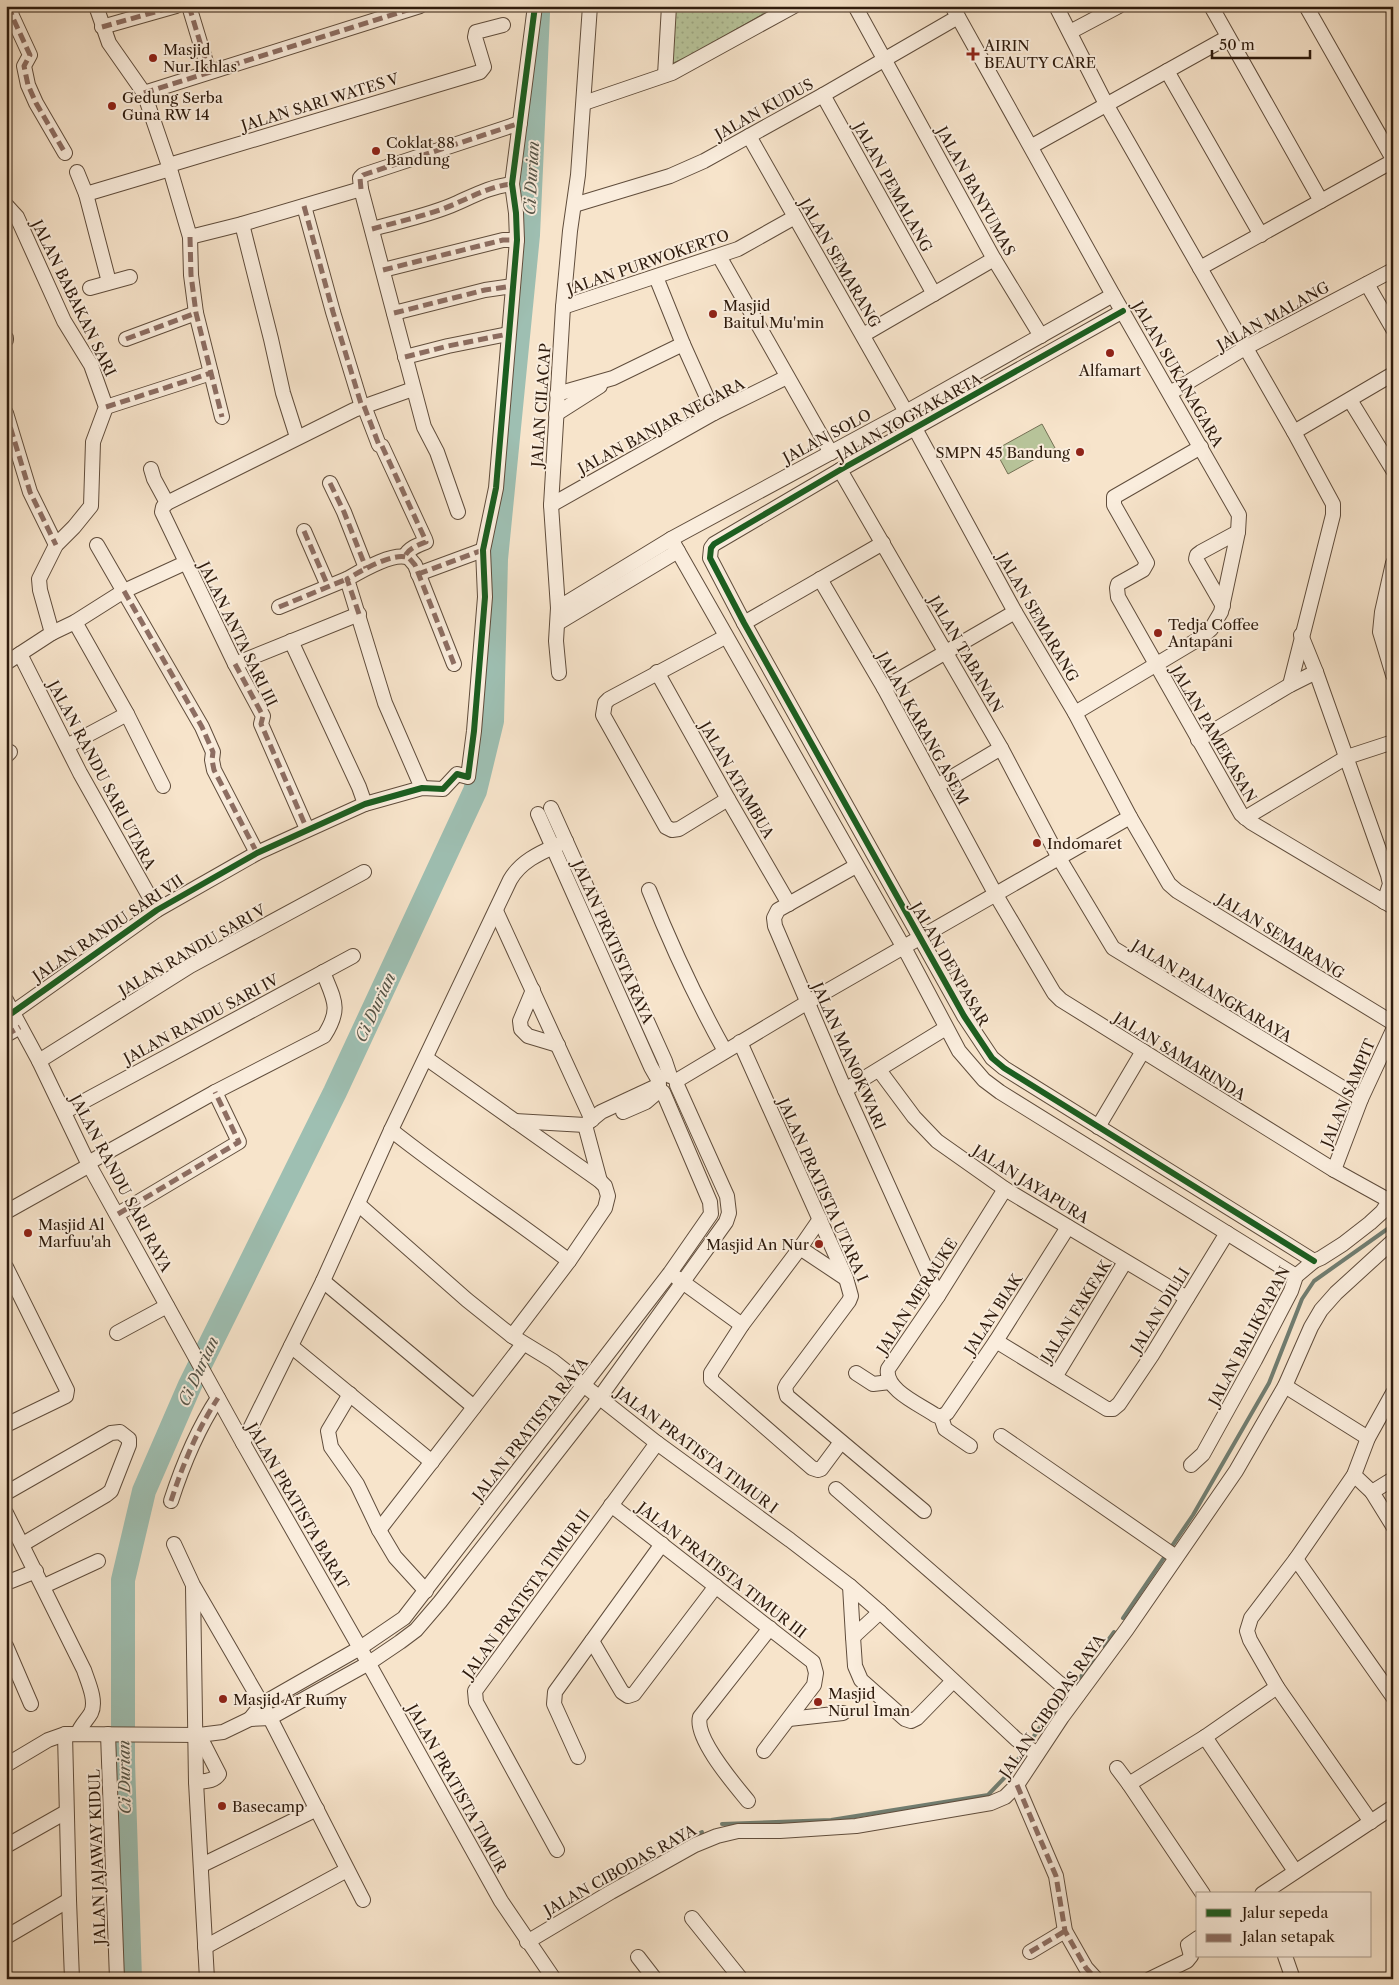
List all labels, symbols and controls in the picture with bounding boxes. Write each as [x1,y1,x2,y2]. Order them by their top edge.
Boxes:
scale bar [1212,28,1309,60]
text: 50 m [1219,35,1255,54]
place label: AIRIN BEAUTY CARE [983,36,1096,72]
place label: Masjid Nur Ikhlas [163,40,237,76]
marker: AIRIN BEAUTY CARE [966,47,980,61]
marker: Masjid Nur Ikhlas [147,52,159,64]
street label: JALAN SARI WATES V [237,69,402,136]
street label: JALAN KUDUS [710,74,816,145]
place label: Gedung Serba Guna RW 14 [122,88,223,124]
marker: Gedung Serba Guna RW 14 [106,100,118,112]
street label: JALAN PEMALANG [848,117,937,255]
street label: JALAN BANYUMAS [932,121,1019,259]
place label: Coklat 88 Bandung [386,133,455,169]
water label: Ci Durian [519,140,543,216]
marker: Coklat 88 Bandung [370,145,382,157]
street label: JALAN SEMARANG [794,193,885,331]
street label: JALAN BABAKAN SARI [27,215,120,379]
street label: JALAN PURWOKERTO [562,225,732,299]
street label: JALAN MALANG [1212,277,1332,356]
place label: Masjid Baitul Mu'min [723,296,825,332]
street label: JALAN SUKANAGARA [1127,296,1228,451]
marker: Masjid Baitul Mu'min [707,308,719,320]
street label: JALAN CILACAP [527,342,555,470]
marker: Alfamart [1104,347,1116,359]
place label: Alfamart [1078,361,1142,380]
street label: JALAN YOGYAKARTA [831,369,986,466]
street label: JALAN BANJAR NEGARA [573,374,748,479]
street label: JALAN SOLO [778,405,874,468]
place label: SMPN 45 Bandung [935,443,1070,462]
marker: SMPN 45 Bandung [1074,446,1086,458]
street label: JALAN SEMARANG [992,547,1083,685]
street label: JALAN ANTA SARI III [194,557,281,710]
street label: JALAN TABANAN [924,590,1007,716]
place label: Tedja Coffee Antapani [1167,615,1259,651]
marker: Tedja Coffee Antapani [1152,627,1164,639]
street label: JALAN KARANG ASEM [872,646,973,808]
street label: JALAN PAMEKASAN [1166,661,1261,806]
street label: JALAN RANDU SARI UTARA [43,676,160,873]
street label: JALAN ATAMBUA [695,716,779,843]
place label: Indomaret [1047,834,1123,853]
marker: Indomaret [1031,837,1043,849]
street label: JALAN PRATISTA RAYA [568,856,658,1027]
street label: JALAN RANDU SARI VII [27,870,187,987]
street label: JALAN SEMARANG [1212,888,1348,983]
street label: JALAN DENPASAR [906,897,994,1030]
street label: JALAN RANDU SARI V [113,900,270,1001]
street label: JALAN PALANGKARAYA [1127,935,1296,1047]
water label: Ci Durian [350,969,400,1045]
street label: JALAN RANDU SARI IV [118,970,283,1069]
street label: JALAN MANOKWARI [807,978,890,1133]
street label: JALAN SAMARINDA [1109,1007,1250,1105]
street label: JALAN SAMPIT [1316,1035,1380,1152]
street label: JALAN RANDU SARI RAYA [65,1089,176,1276]
street label: JALAN PRATISTA UTARA I [773,1093,872,1285]
street label: JALAN JAYAPURA [968,1140,1093,1228]
place label: Masjid Al Marfuu'ah [38,1215,112,1251]
marker: Masjid Al Marfuu'ah [22,1227,34,1239]
street label: JALAN MERAUKE [871,1234,962,1359]
place label: Masjid An Nur [706,1235,810,1254]
marker: Masjid An Nur [813,1238,825,1250]
street label: JALAN FAKFAK [1036,1255,1116,1367]
street label: JALAN BALIKPAPAN [1203,1263,1294,1411]
street label: JALAN DILLI [1125,1264,1194,1358]
street label: JALAN BIAK [959,1269,1027,1360]
water label: Ci Durian [173,1333,223,1409]
street label: JALAN PRATISTA RAYA [467,1353,592,1506]
street label: JALAN PRATISTA TIMUR I [610,1382,782,1517]
street label: JALAN PRATISTA BARAT [242,1418,354,1593]
street label: JALAN PRATISTA TIMUR III [632,1497,810,1642]
street label: JALAN PRATISTA TIMUR II [457,1506,594,1684]
street label: JALAN CIBODAS RAYA [994,1630,1109,1783]
place label: Masjid Nurul Iman [828,1684,911,1720]
place label: Masjid Ar Rumy [233,1690,348,1709]
marker: Masjid Ar Rumy [217,1693,229,1705]
marker: Masjid Nurul Iman [812,1696,824,1708]
street label: JALAN PRATISTA TIMUR [402,1699,512,1876]
water label: Ci Durian [113,1740,135,1814]
street label: JALAN JAJAWAY KIDUL [84,1769,110,1947]
place label: Basecamp [232,1797,304,1816]
marker: Basecamp [216,1800,228,1812]
street label: JALAN CIBODAS RAYA [539,1820,700,1921]
legend [1196,1892,1372,1958]
text: Jalur sepeda [1240,1903,1328,1922]
text: Jalan setapak [1240,1927,1336,1946]

